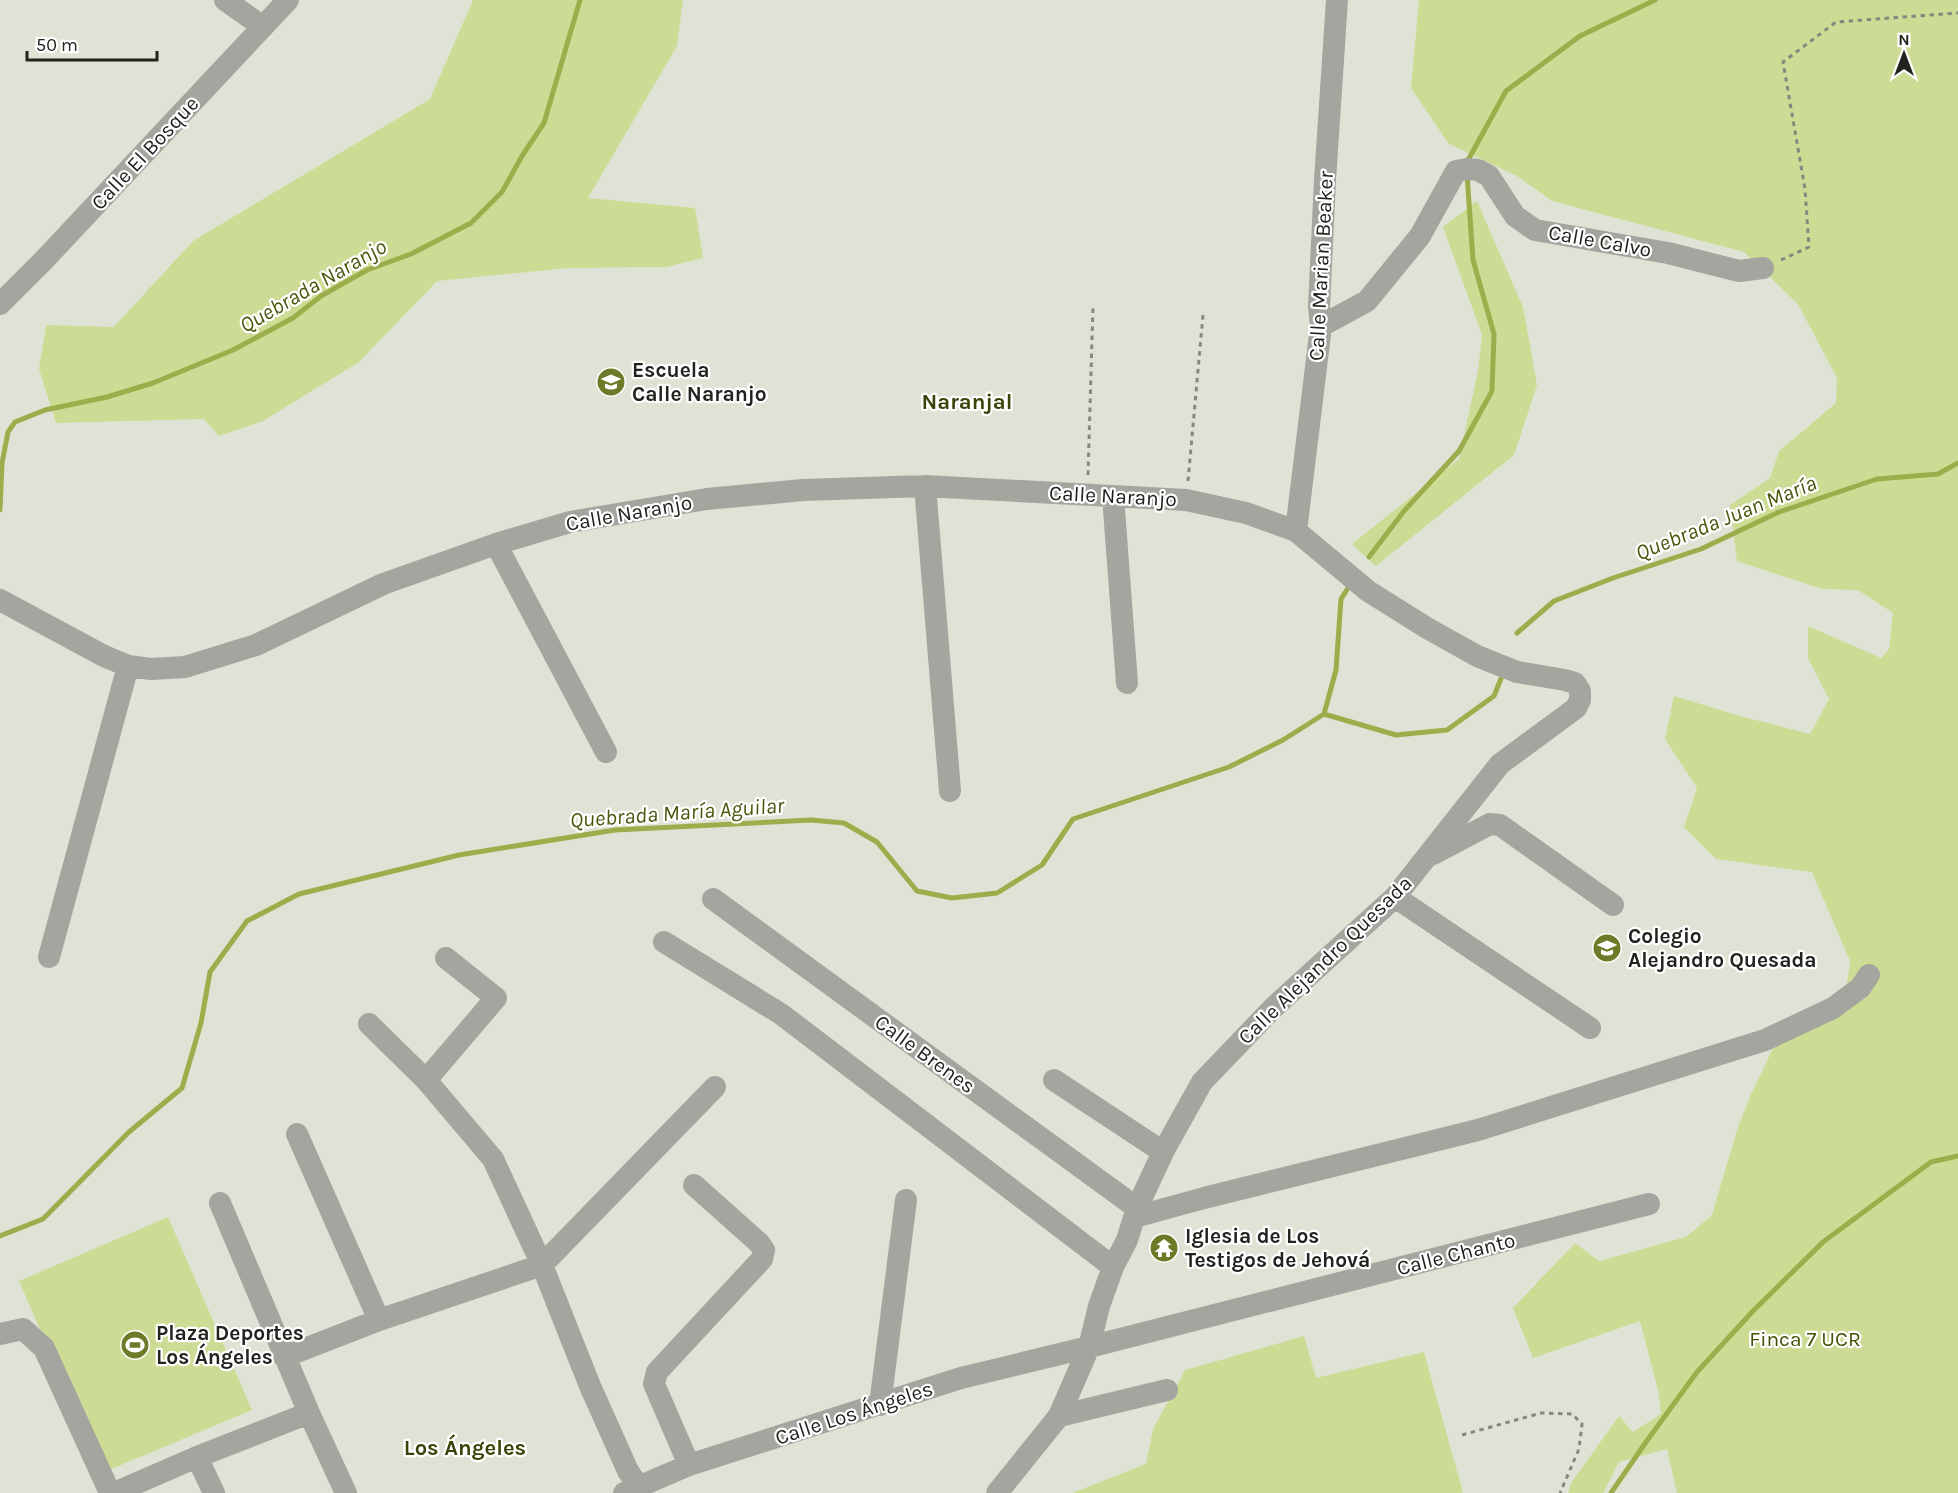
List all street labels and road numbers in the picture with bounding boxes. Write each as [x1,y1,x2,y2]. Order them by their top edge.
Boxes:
street label: Calle El Bosque [86,91,204,215]
street label: Calle Marian Beaker [1304,170,1338,361]
street label: Calle Calvo [1547,220,1653,262]
street label: Calle Naranjo [1049,481,1177,511]
street label: Calle Naranjo [564,490,694,536]
street label: Calle Alejandro Quesada [1233,871,1417,1049]
street label: Calle Brenes [870,1010,980,1098]
street label: Calle Chanto [1394,1228,1518,1280]
street label: Calle Los Ángeles [772,1376,936,1450]

